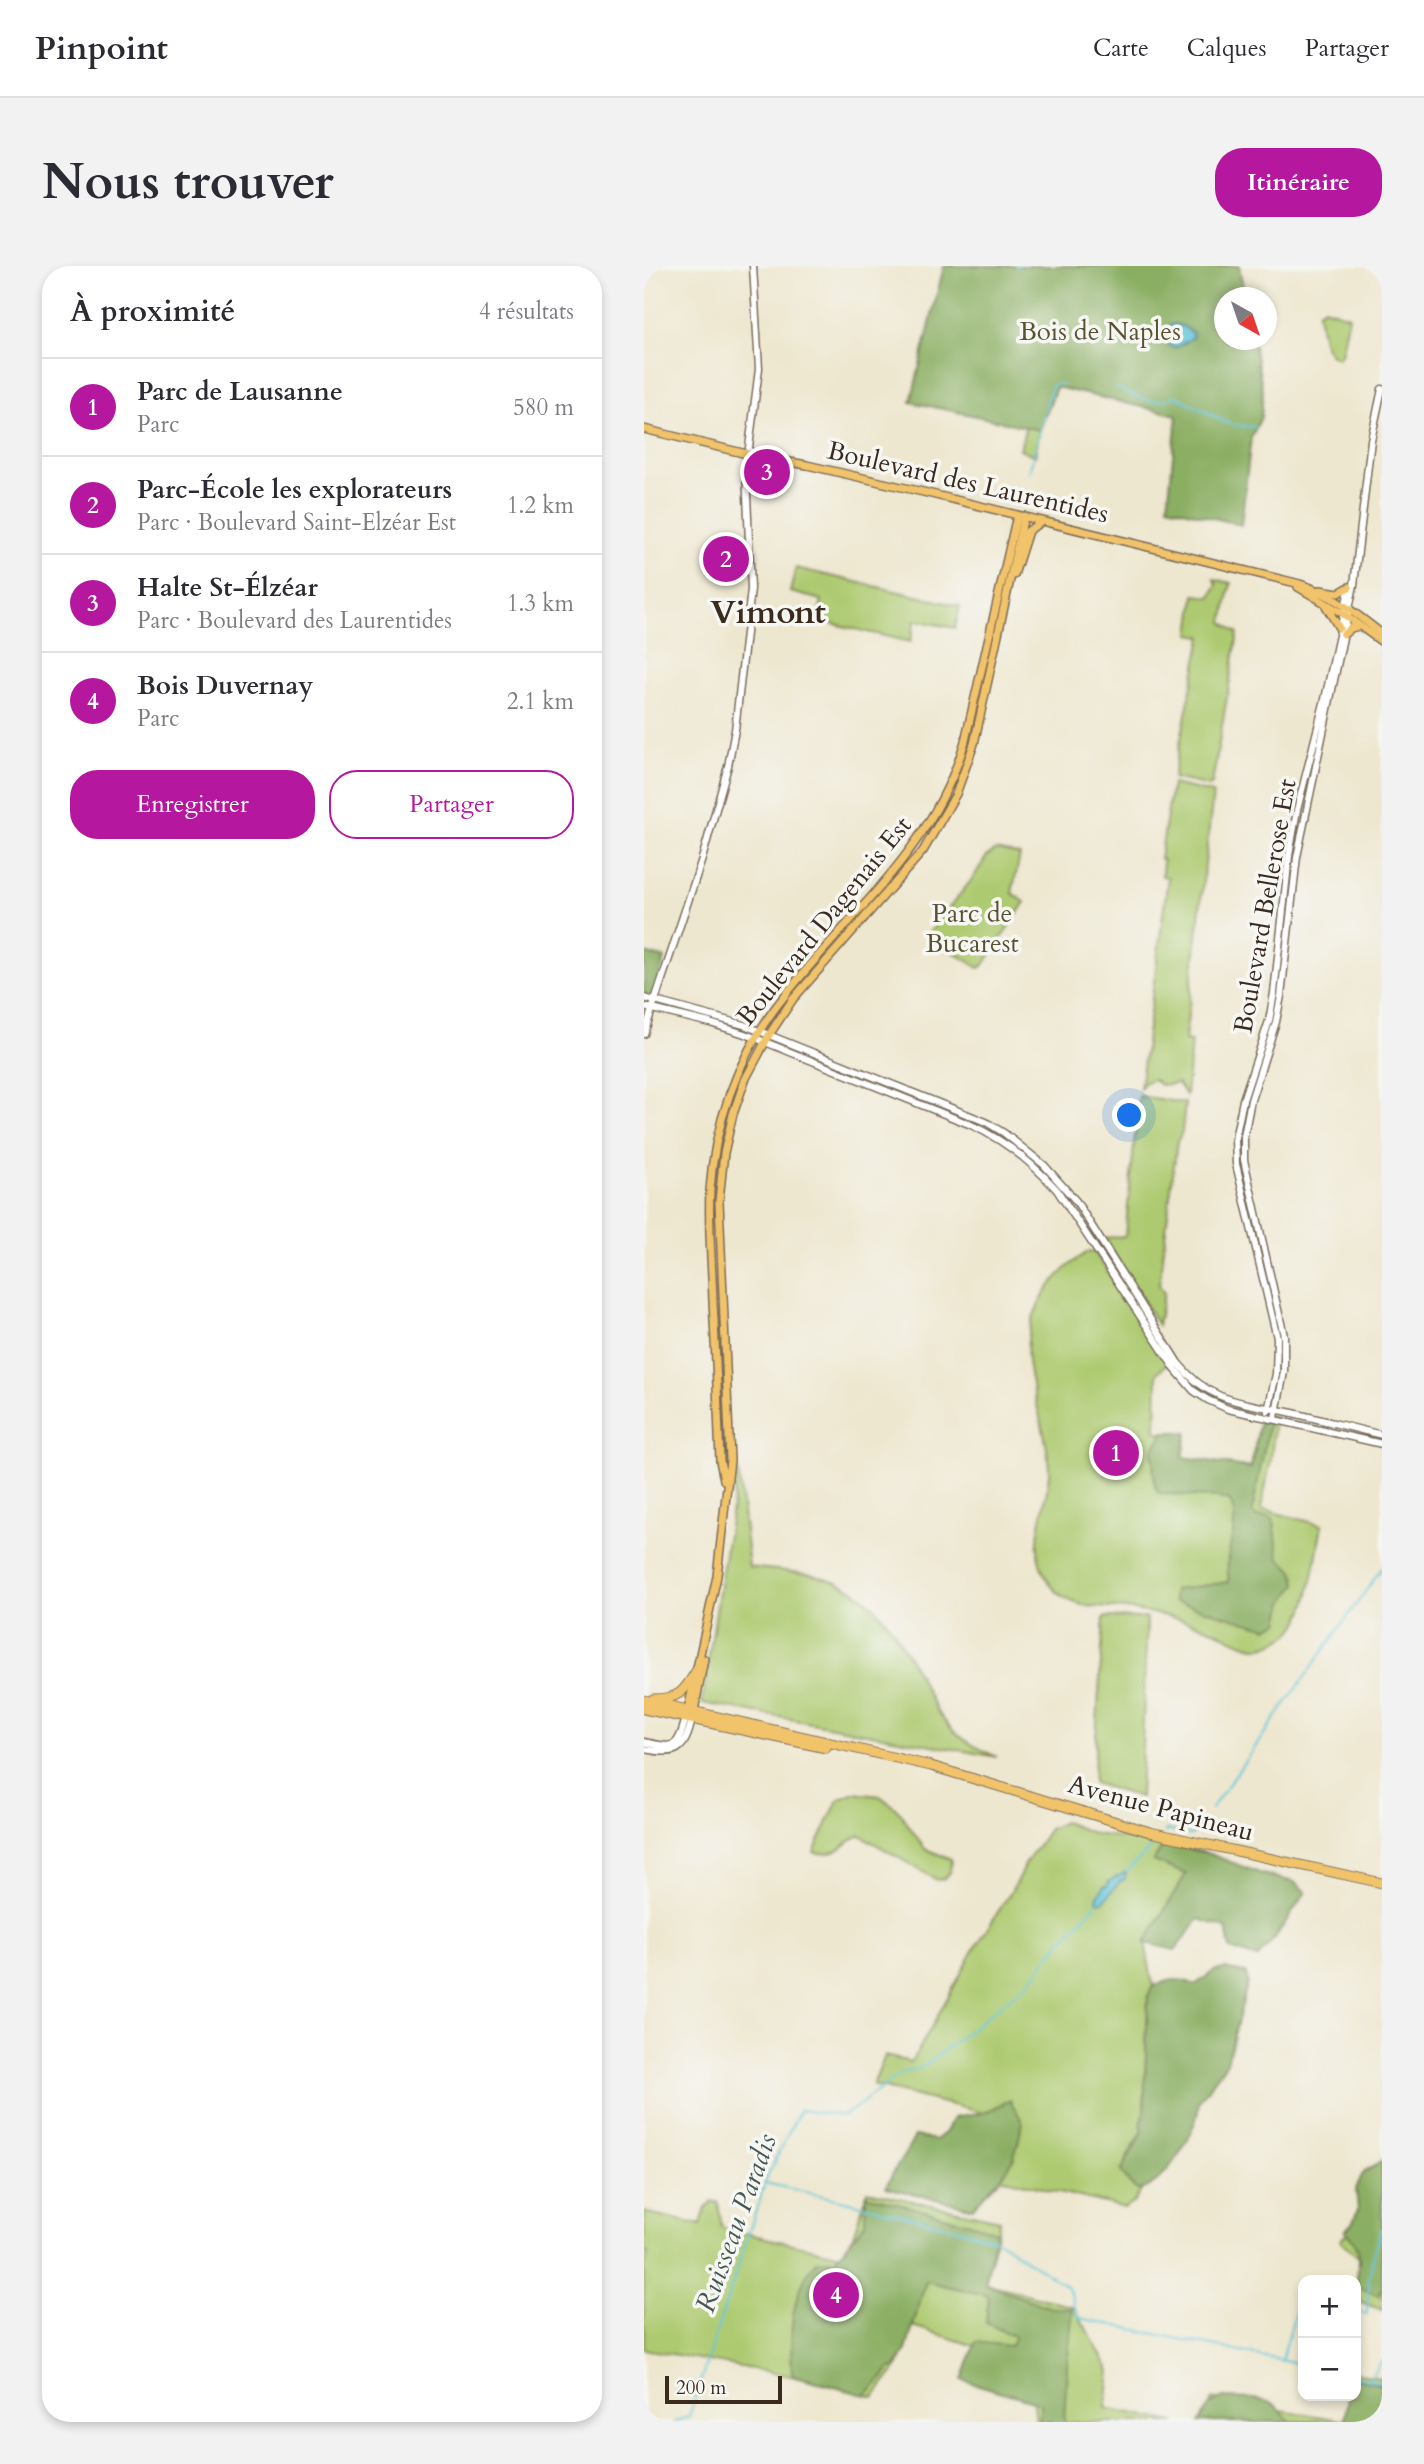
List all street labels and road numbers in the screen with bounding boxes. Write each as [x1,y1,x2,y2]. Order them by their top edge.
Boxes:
street label: Boulevard des Laurentides [824,433,1112,531]
street label: Boulevard Bellerose Est [1225,776,1305,1036]
street label: Boulevard Dagenais Est [729,809,919,1033]
street label: Avenue Papineau [1064,1766,1258,1850]

